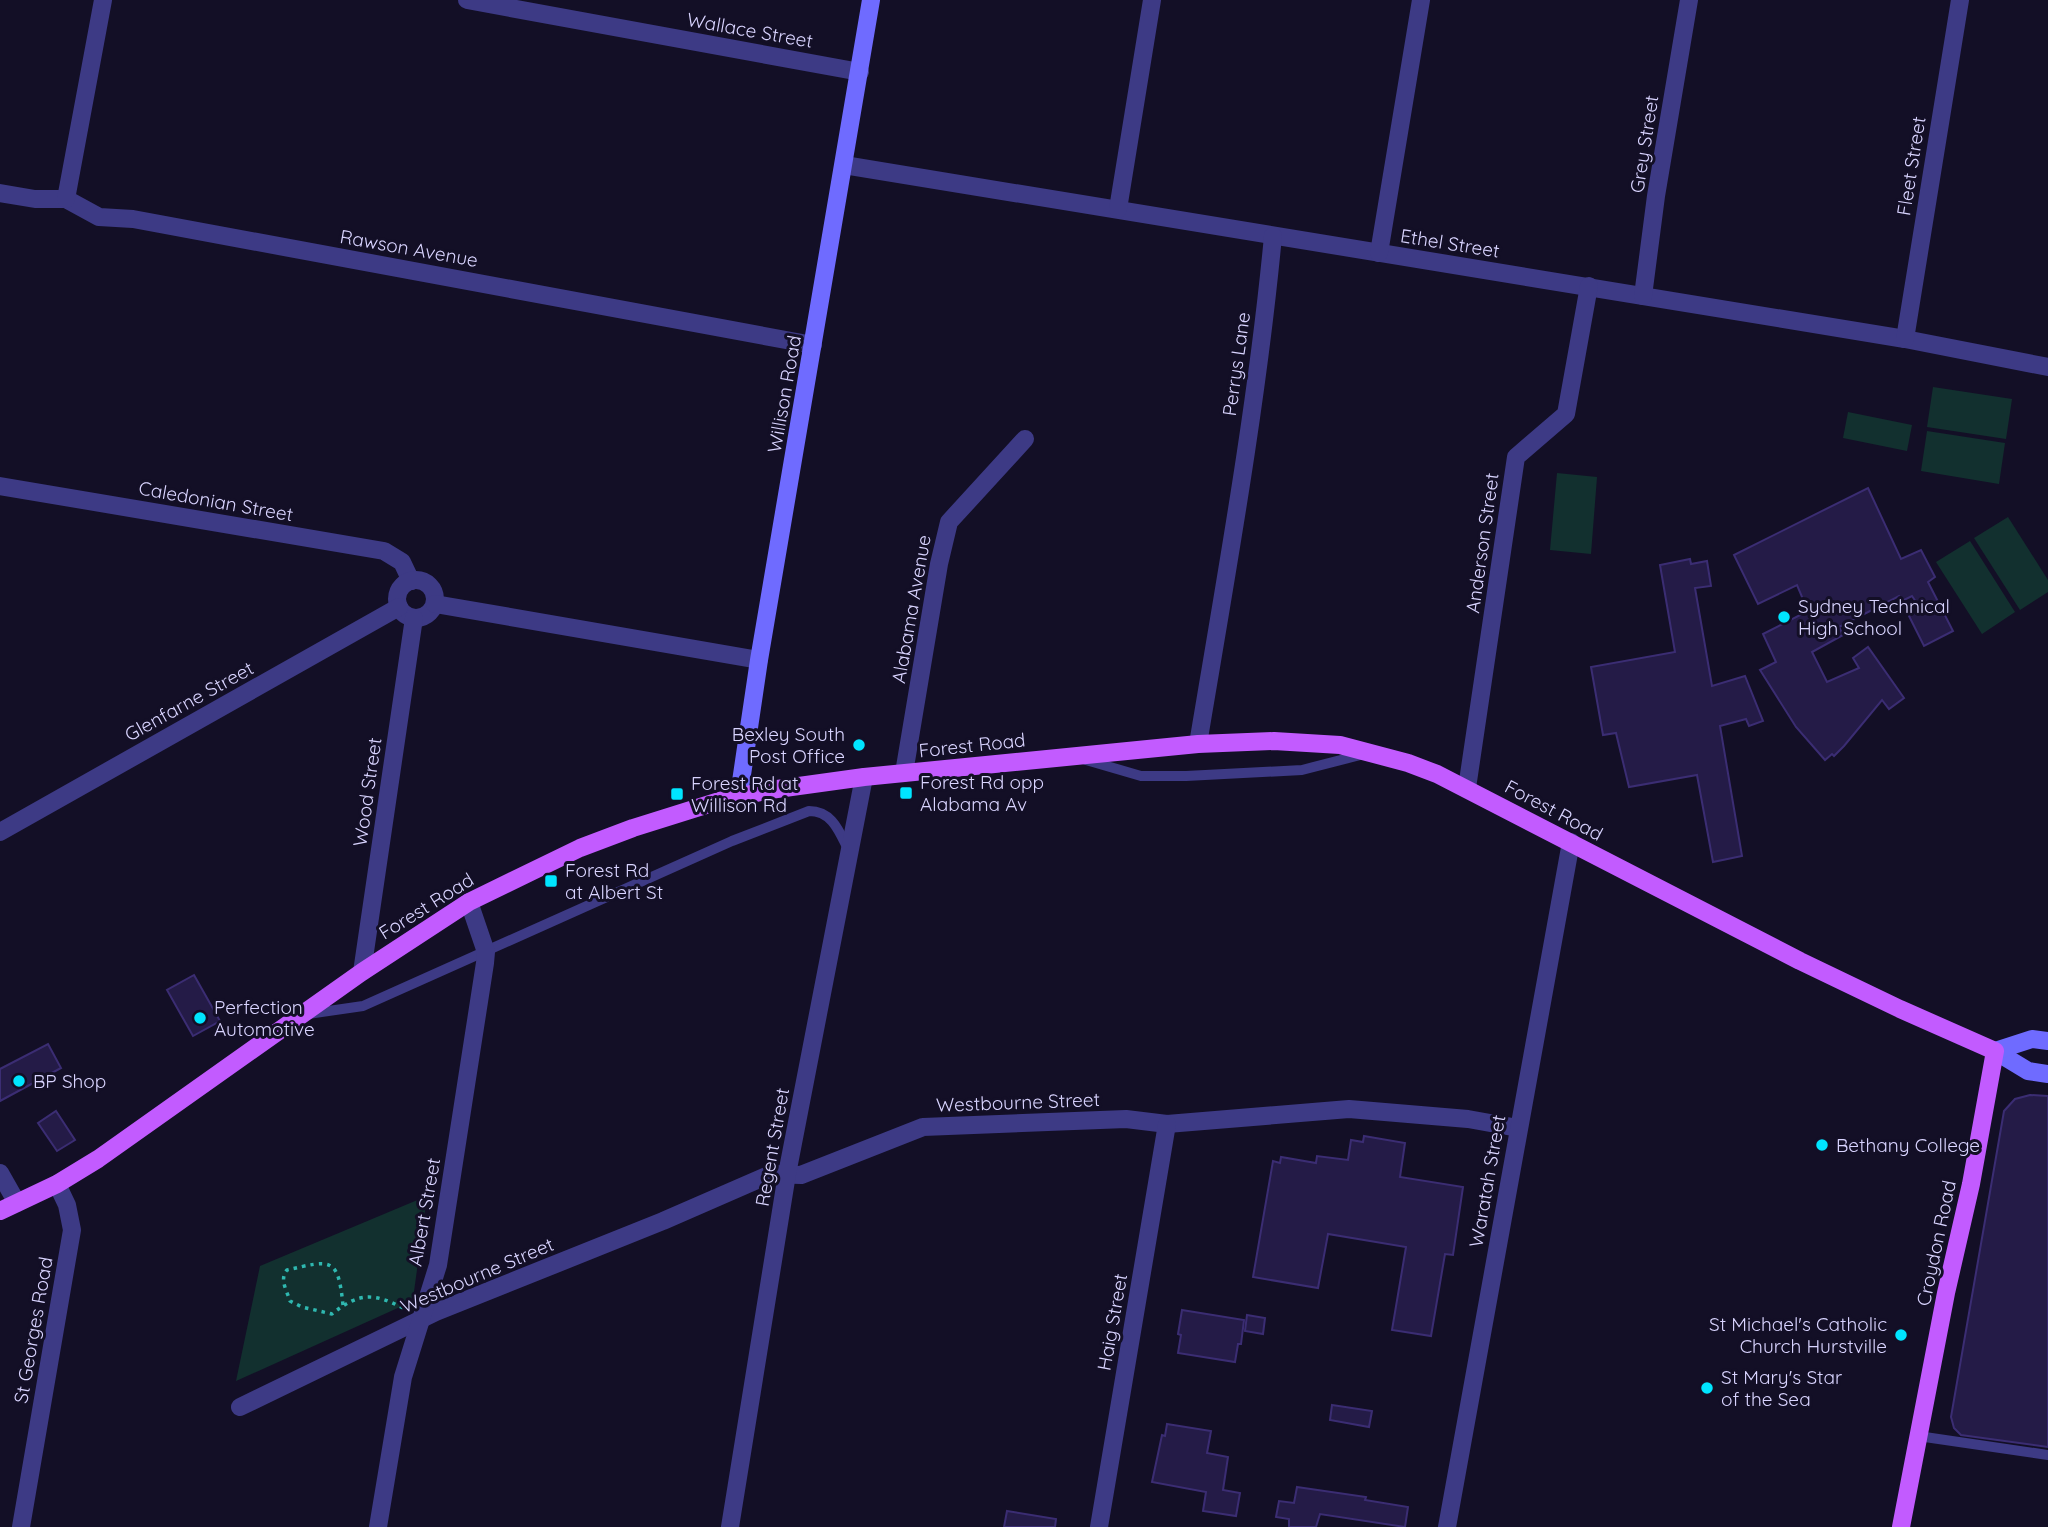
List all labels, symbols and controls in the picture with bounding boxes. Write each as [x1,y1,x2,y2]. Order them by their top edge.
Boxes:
street label: Wallace Street [685,7,815,53]
street label: Grey Street [1624,93,1664,195]
street label: Fleet Street [1891,115,1931,217]
street label: Ethel Street [1399,223,1501,263]
street label: Rawson Avenue [338,224,480,272]
street label: Perrys Lane [1217,311,1255,417]
street label: Willison Road [762,333,806,455]
street label: Anderson Street [1460,471,1504,615]
street label: Caledonian Street [137,476,295,526]
street label: Alabama Avenue [886,533,936,685]
place label: Sydney Technical High School [1798,594,1950,640]
marker: Sydney Technical High School [1776,609,1792,625]
street label: Glenfarne Street [120,656,258,746]
place label: Bexley South Post Office [732,722,845,768]
street label: Forest Road [917,727,1027,763]
street label: Wood Street [347,736,387,848]
marker: Bexley South Post Office [851,737,867,753]
place label: Forest Rd opp Alabama Av [920,770,1044,816]
place label: Forest Rd at Willison Rd [691,771,798,817]
street label: Forest Road [1501,774,1607,846]
marker: Forest Rd opp Alabama Av [898,785,914,801]
marker: Forest Rd at Willison Rd [669,786,685,802]
place label: Forest Rd at Albert St [565,858,663,904]
street label: Forest Road [374,867,478,945]
marker: Forest Rd at Albert St [543,873,559,889]
place label: Perfection Automotive [214,995,315,1041]
marker: Perfection Automotive [192,1010,208,1026]
place label: BP Shop [33,1069,106,1093]
marker: BP Shop [11,1073,27,1089]
street label: Regent Street [750,1086,794,1208]
street label: Westbourne Street [936,1087,1100,1117]
street label: Waratah Street [1464,1113,1510,1249]
place label: Bethany College [1836,1133,1980,1157]
marker: Bethany College [1814,1137,1830,1153]
street label: Albert Street [403,1156,445,1268]
street label: Croydon Road [1911,1178,1961,1308]
street label: Westbourne Street [397,1232,557,1318]
street label: St Georges Road [8,1255,58,1405]
street label: Haig Street [1092,1272,1132,1372]
place label: St Michael's Catholic Church Hurstville [1709,1312,1887,1358]
marker: St Michael's Catholic Church Hurstville [1893,1327,1909,1343]
place label: St Mary's Star of the Sea [1721,1365,1843,1411]
marker: St Mary's Star of the Sea [1699,1380,1715,1396]

